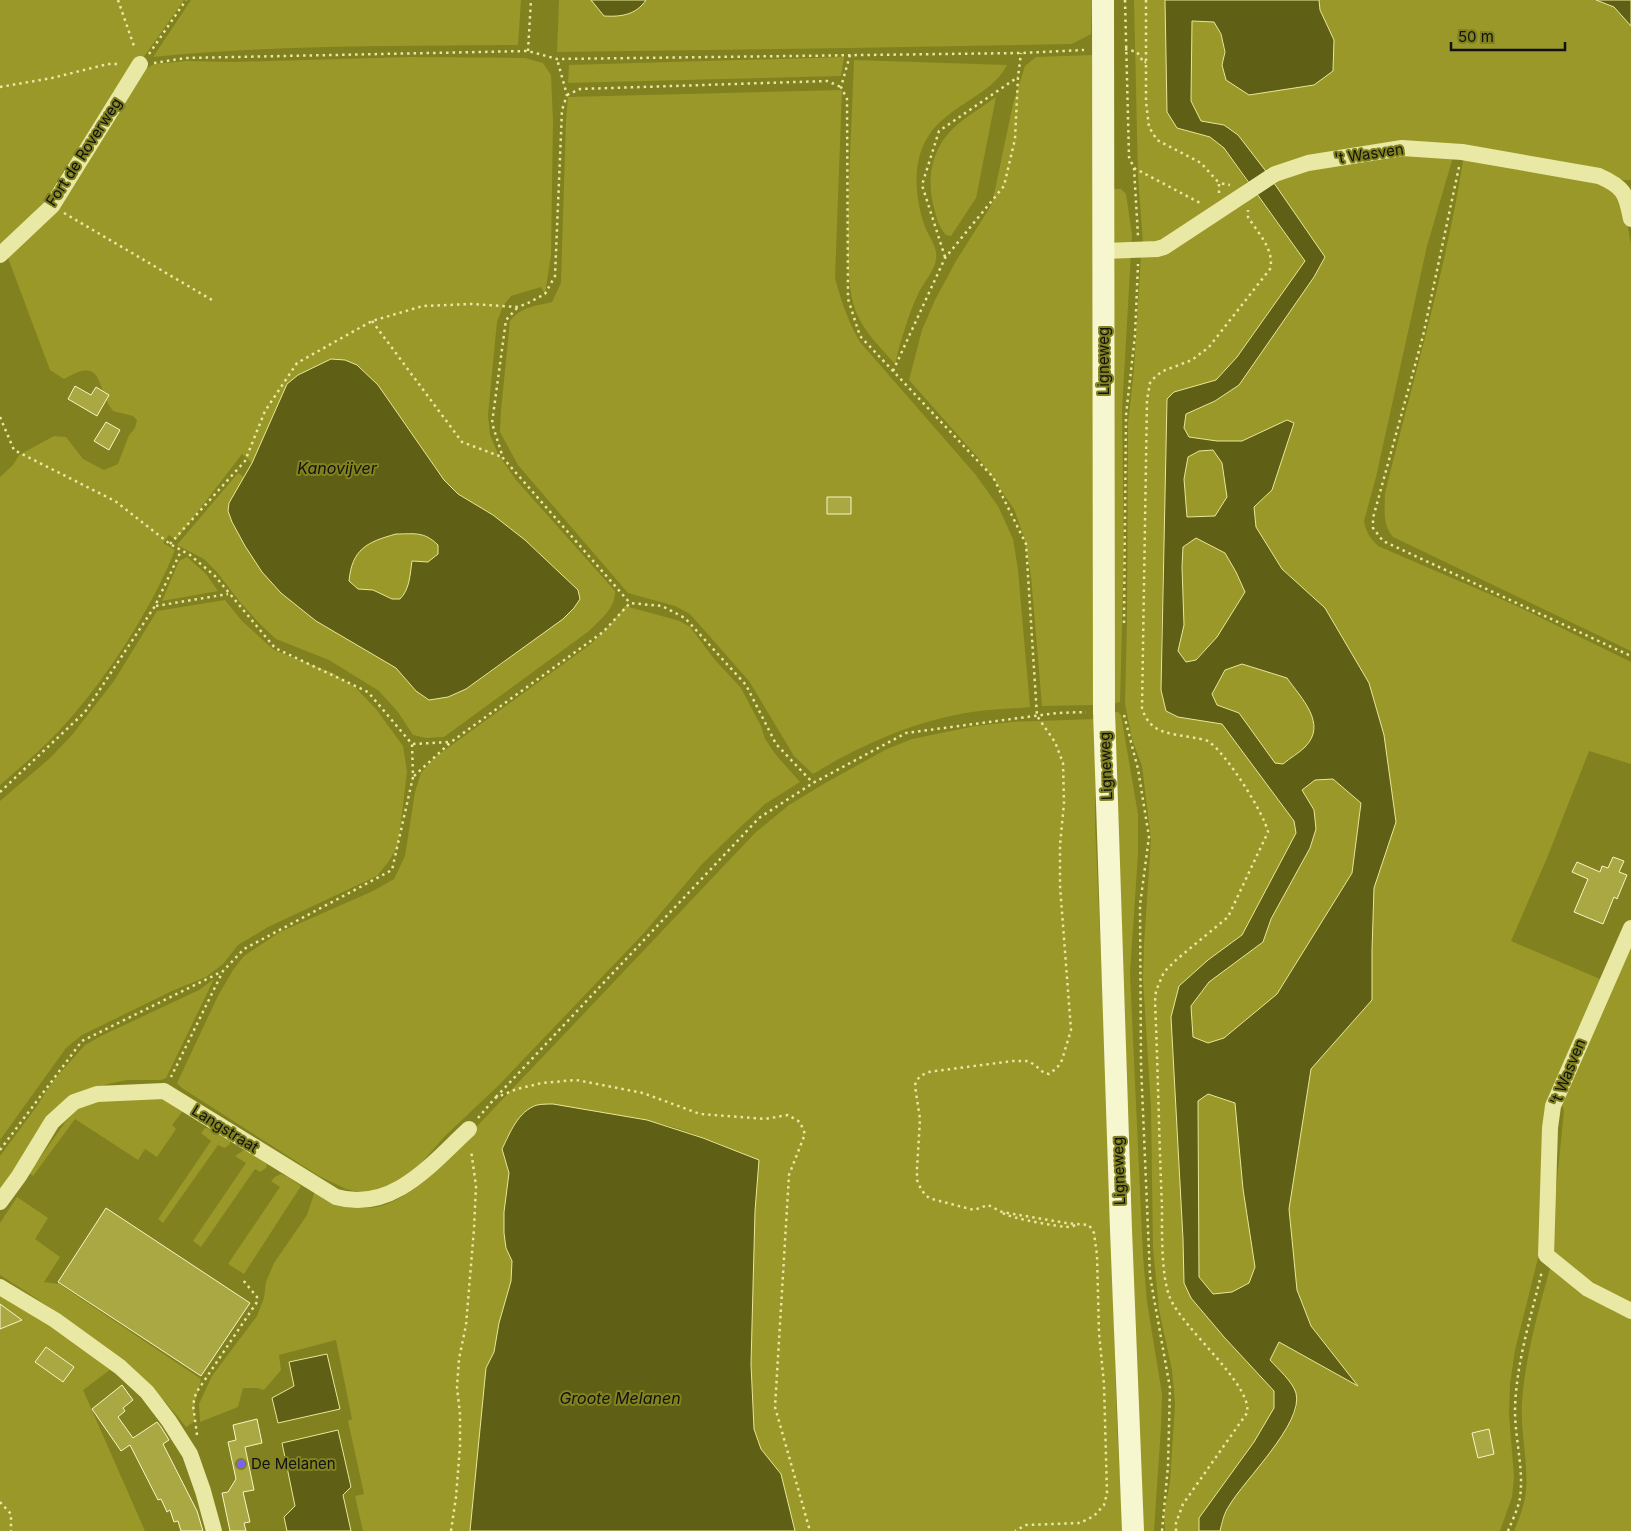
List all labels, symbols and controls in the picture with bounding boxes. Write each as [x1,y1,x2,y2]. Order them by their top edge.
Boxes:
scale bar [1451,20,1565,52]
text: 50 m [1458,27,1494,46]
street label: Fort de Roverweg [42,94,126,209]
street label: 't Wasven [1333,139,1405,168]
street label: Ligneweg [1094,327,1113,395]
water label: Kanovijver [297,458,378,478]
street label: Ligneweg [1095,731,1116,801]
street label: 't Wasven [1546,1036,1589,1108]
street label: Langstraat [188,1101,262,1157]
street label: Ligneweg [1108,1136,1129,1206]
water label: Groote Melanen [559,1388,681,1408]
place label: De Melanen [251,1454,336,1473]
marker: De Melanen [235,1458,247,1470]

